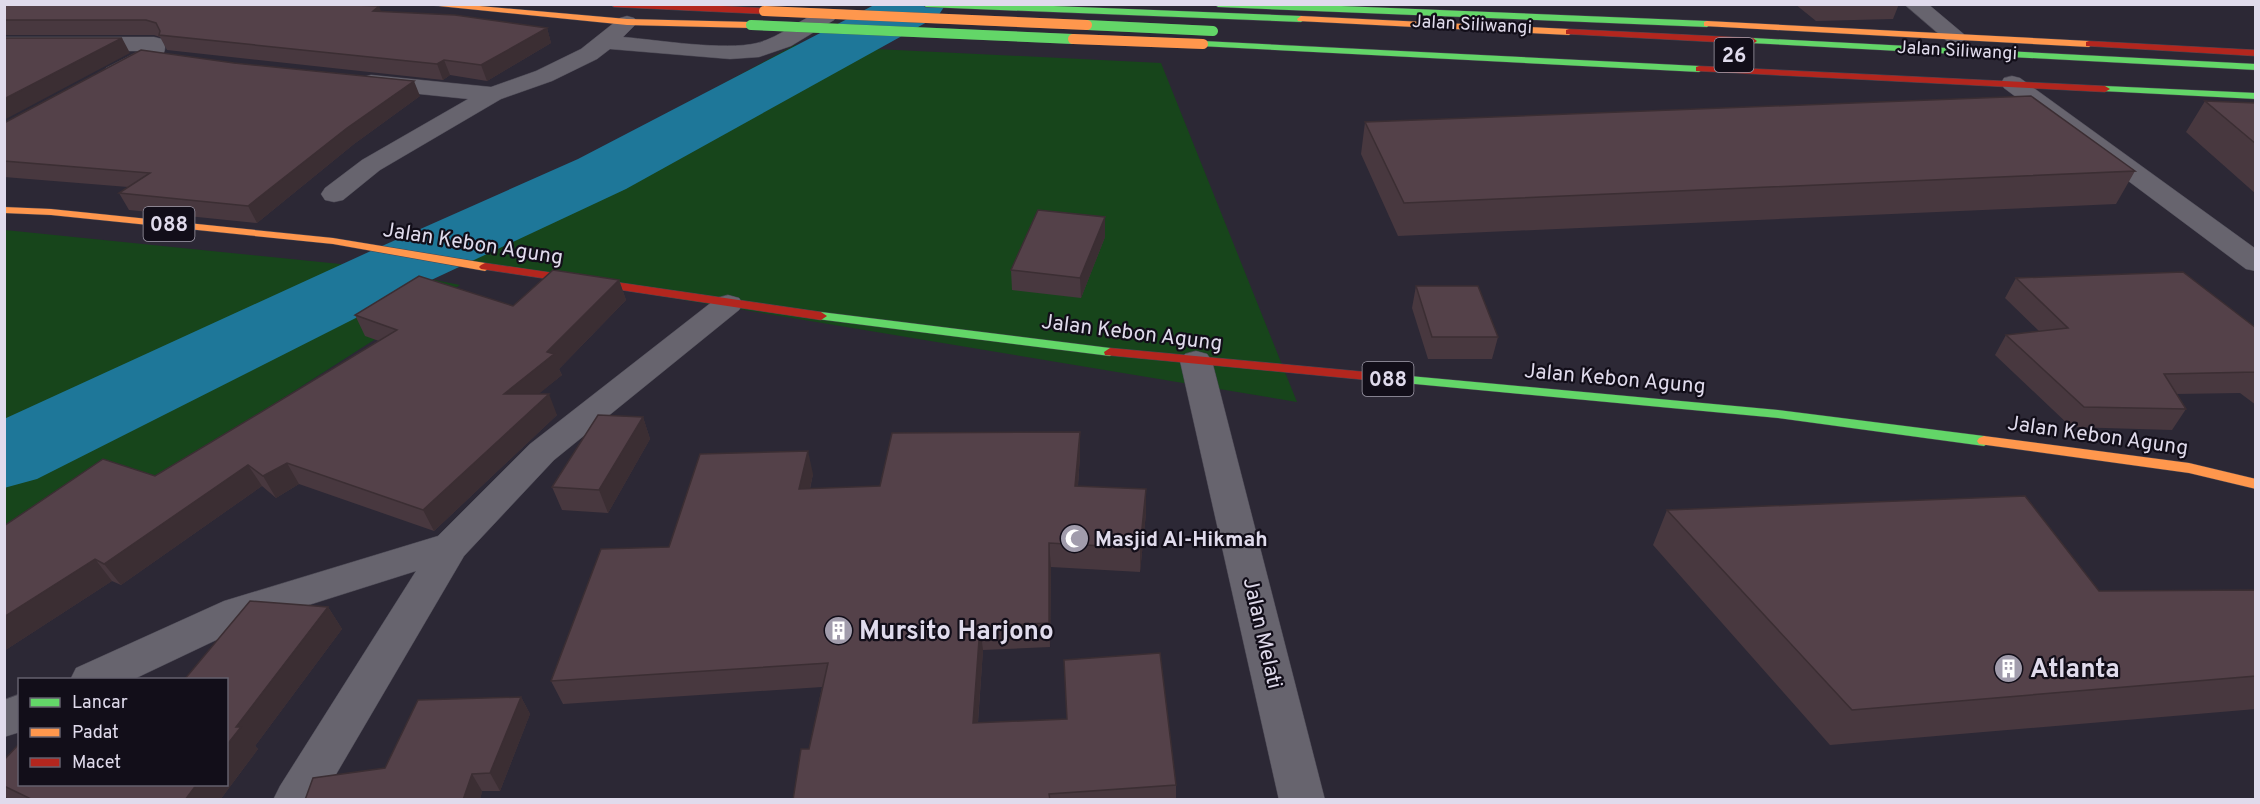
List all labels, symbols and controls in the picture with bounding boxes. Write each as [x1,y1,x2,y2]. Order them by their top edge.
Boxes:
street label: Jalan Siliwangi [1411,11,1533,40]
street label: Jalan Siliwangi [1896,37,2018,66]
road number: 26 [1714,38,1754,72]
road number: 088 [144,207,195,241]
street label: Jalan Kebon Agung [381,217,565,272]
street label: Jalan Kebon Agung [1040,309,1224,358]
street label: Jalan Kebon Agung [1523,358,1707,401]
road number: 088 [1362,362,1414,396]
street label: Jalan Kebon Agung [2006,410,2190,463]
mosque icon: Masjid Al-Hikmah [1058,523,1090,555]
place label: Masjid Al-Hikmah [1095,527,1268,554]
street label: Jalan Melati [1236,575,1287,692]
building icon: Mursito Harjono [822,614,854,646]
place label: Mursito Harjono [859,616,1054,649]
building icon: Atlanta [1993,652,2025,684]
place label: Atlanta [2030,654,2120,687]
legend [18,678,228,786]
text: Lancar [72,692,128,715]
text: Padat [72,722,119,745]
text: Macet [72,752,121,775]

